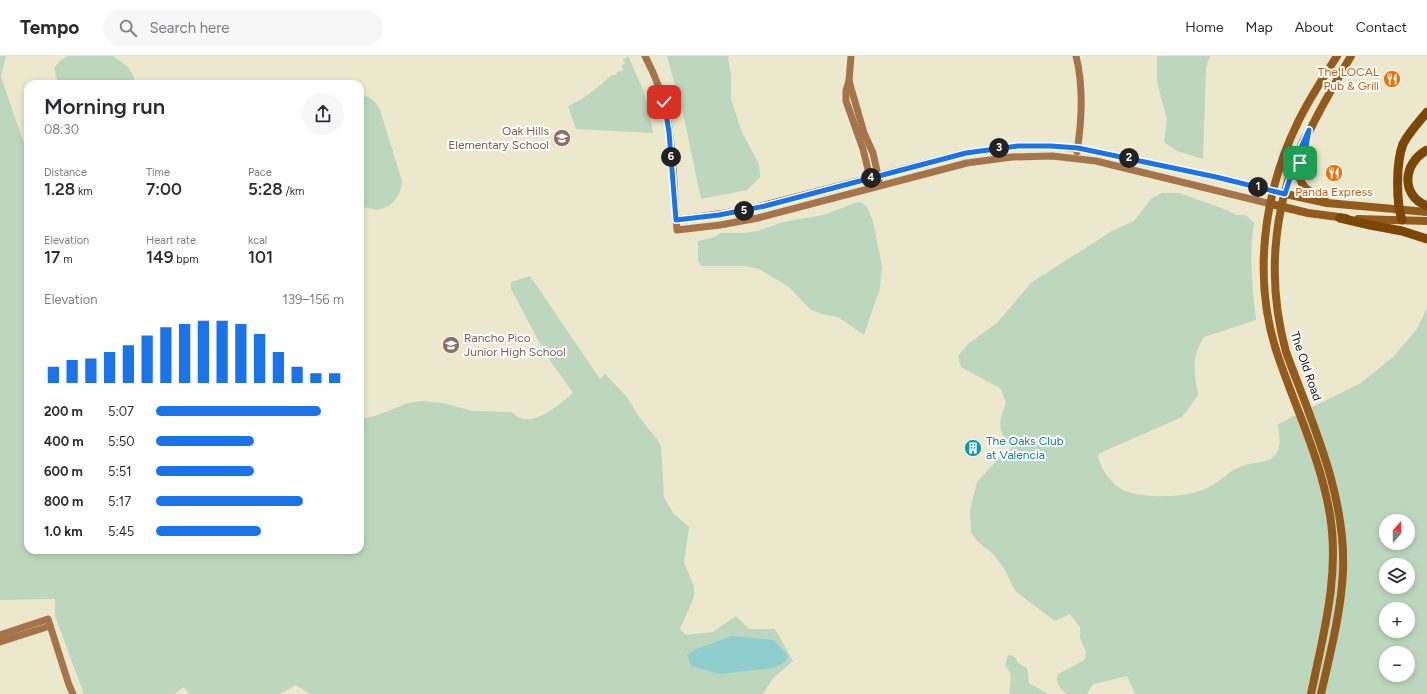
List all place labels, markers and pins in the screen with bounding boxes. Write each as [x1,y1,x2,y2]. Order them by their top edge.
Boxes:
place label: The LOCAL Pub & Grill [1318,65,1380,93]
restaurant icon: The LOCAL Pub & Grill [1382,69,1402,89]
pin [647,85,681,119]
place label: Oak Hills Elementary School [448,124,549,152]
school or university icon: Oak Hills Elementary School [552,128,572,148]
pin: 3 [989,138,1009,158]
pin [1283,146,1317,180]
pin: 6 [661,147,681,167]
pin: 2 [1119,148,1139,168]
restaurant icon: Panda Express [1324,163,1344,183]
pin: 4 [861,168,881,188]
pin: 1 [1248,177,1268,197]
place label: Panda Express [1295,185,1373,199]
pin: 5 [734,201,754,221]
place label: Rancho Pico Junior High School [464,331,566,359]
school or university icon: Rancho Pico Junior High School [441,335,461,355]
place label: The Oaks Club at Valencia [986,434,1064,462]
building icon: The Oaks Club at Valencia [963,438,983,458]

